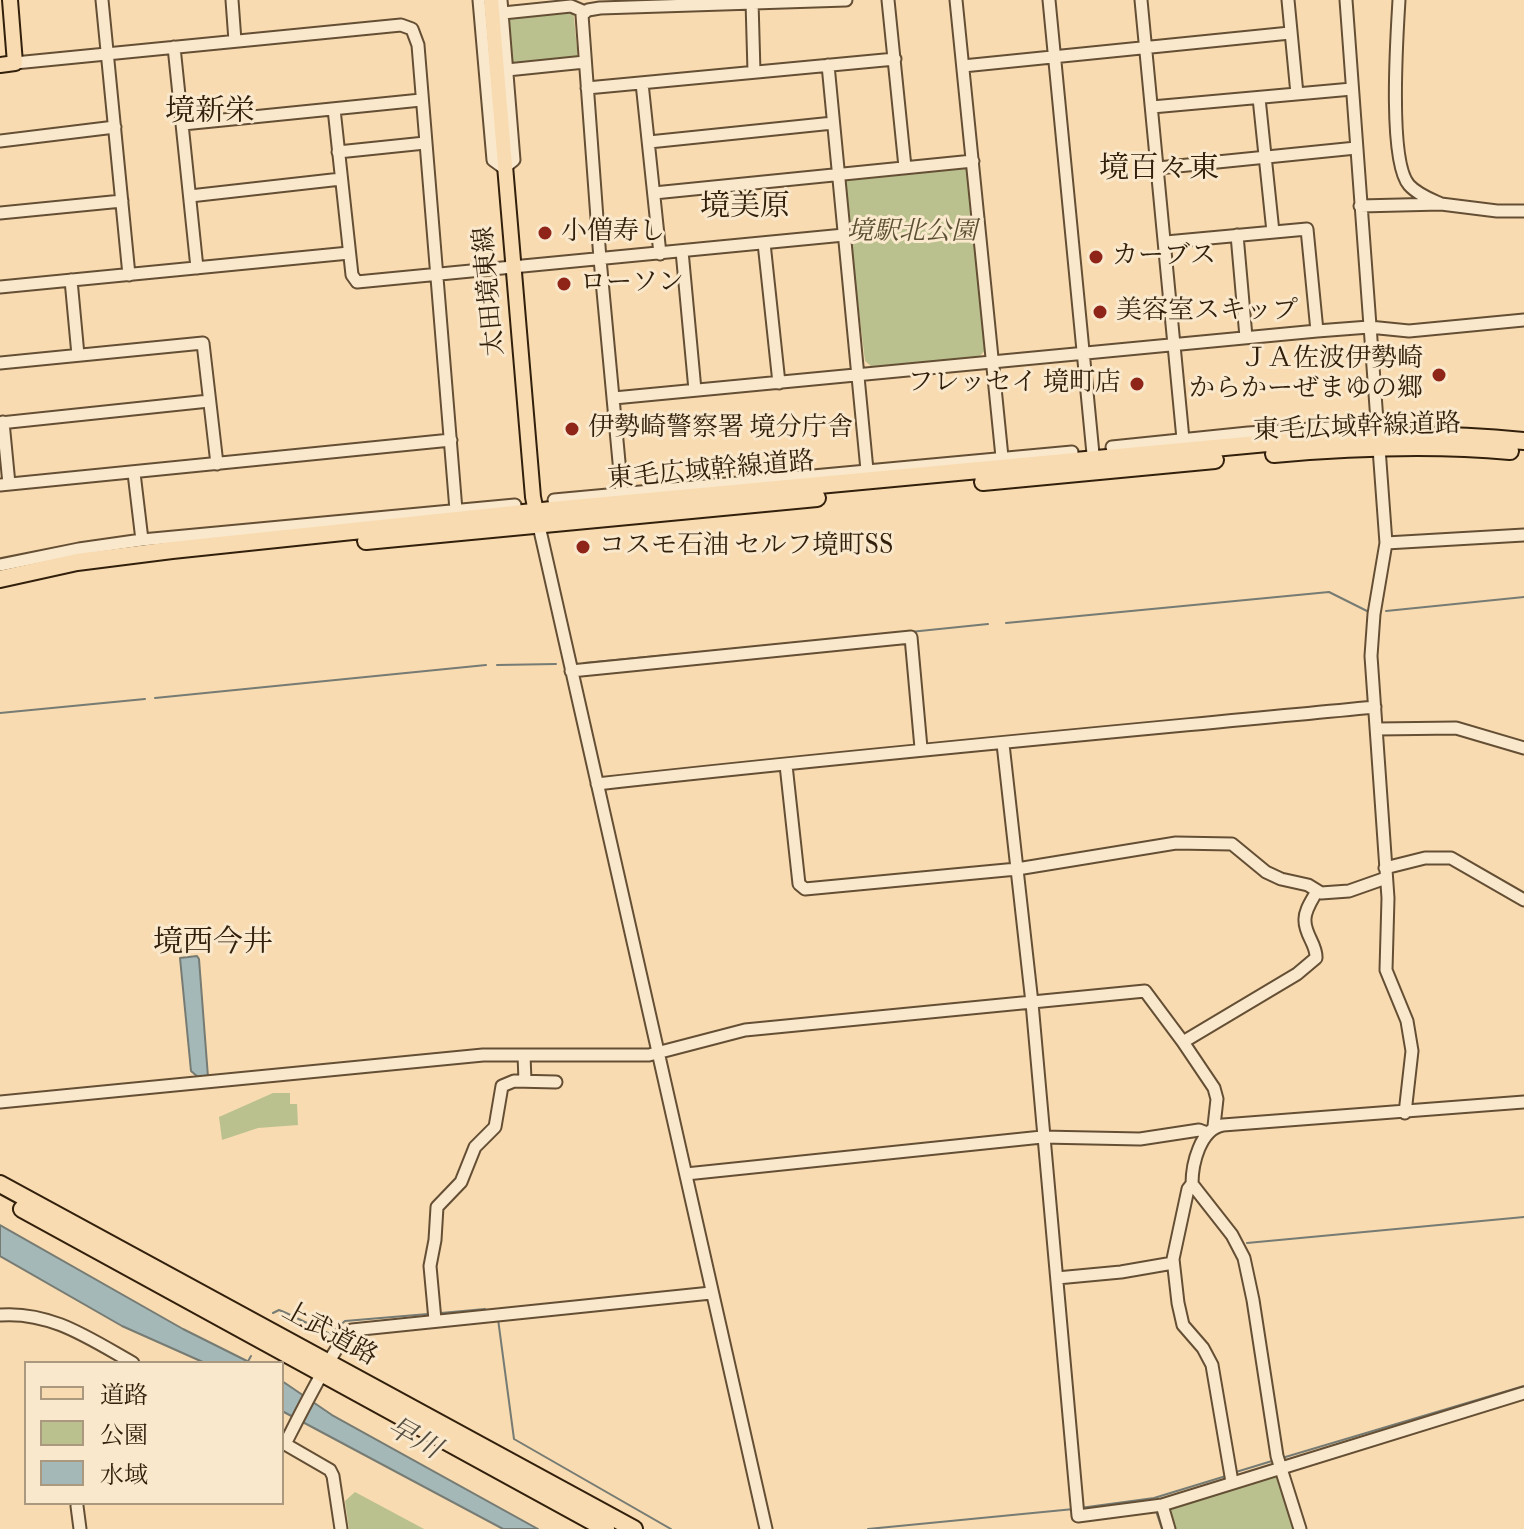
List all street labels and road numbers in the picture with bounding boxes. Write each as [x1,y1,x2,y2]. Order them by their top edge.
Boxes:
street label: 太田境東線 [470,225,512,357]
street label: 東毛広域幹線道路 [1253,410,1461,448]
street label: 東毛広域幹線道路 [606,447,816,497]
street label: 上武道路 [276,1296,382,1374]

